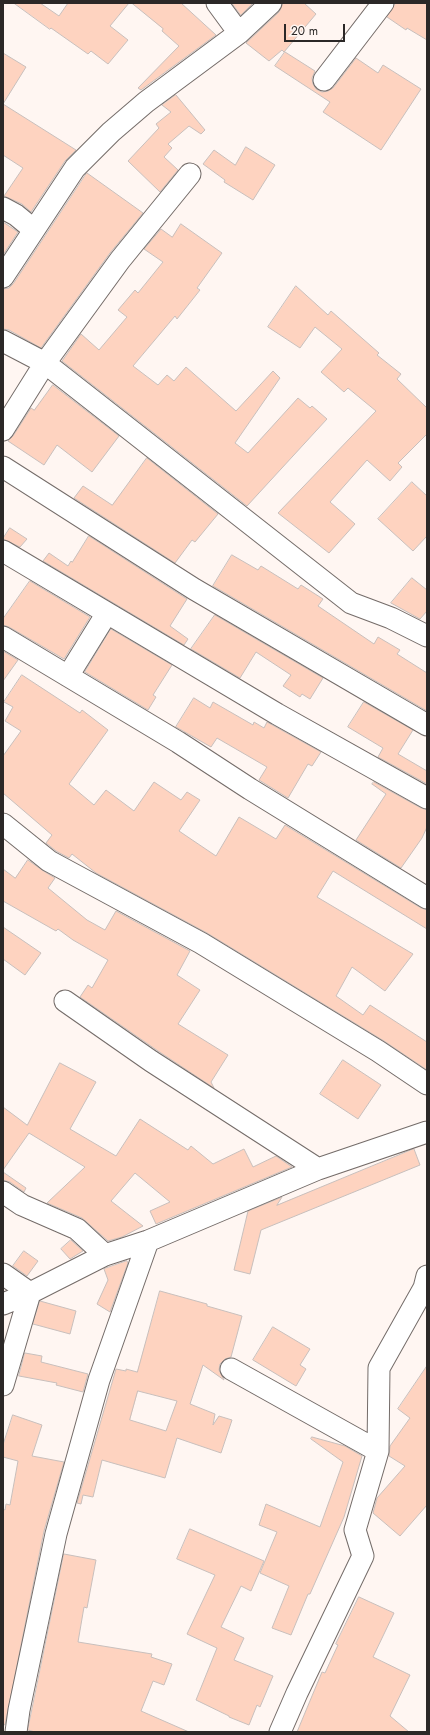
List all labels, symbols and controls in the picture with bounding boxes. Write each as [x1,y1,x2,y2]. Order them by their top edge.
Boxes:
scale bar [286,16,347,42]
text: 20 m [291,22,318,40]

